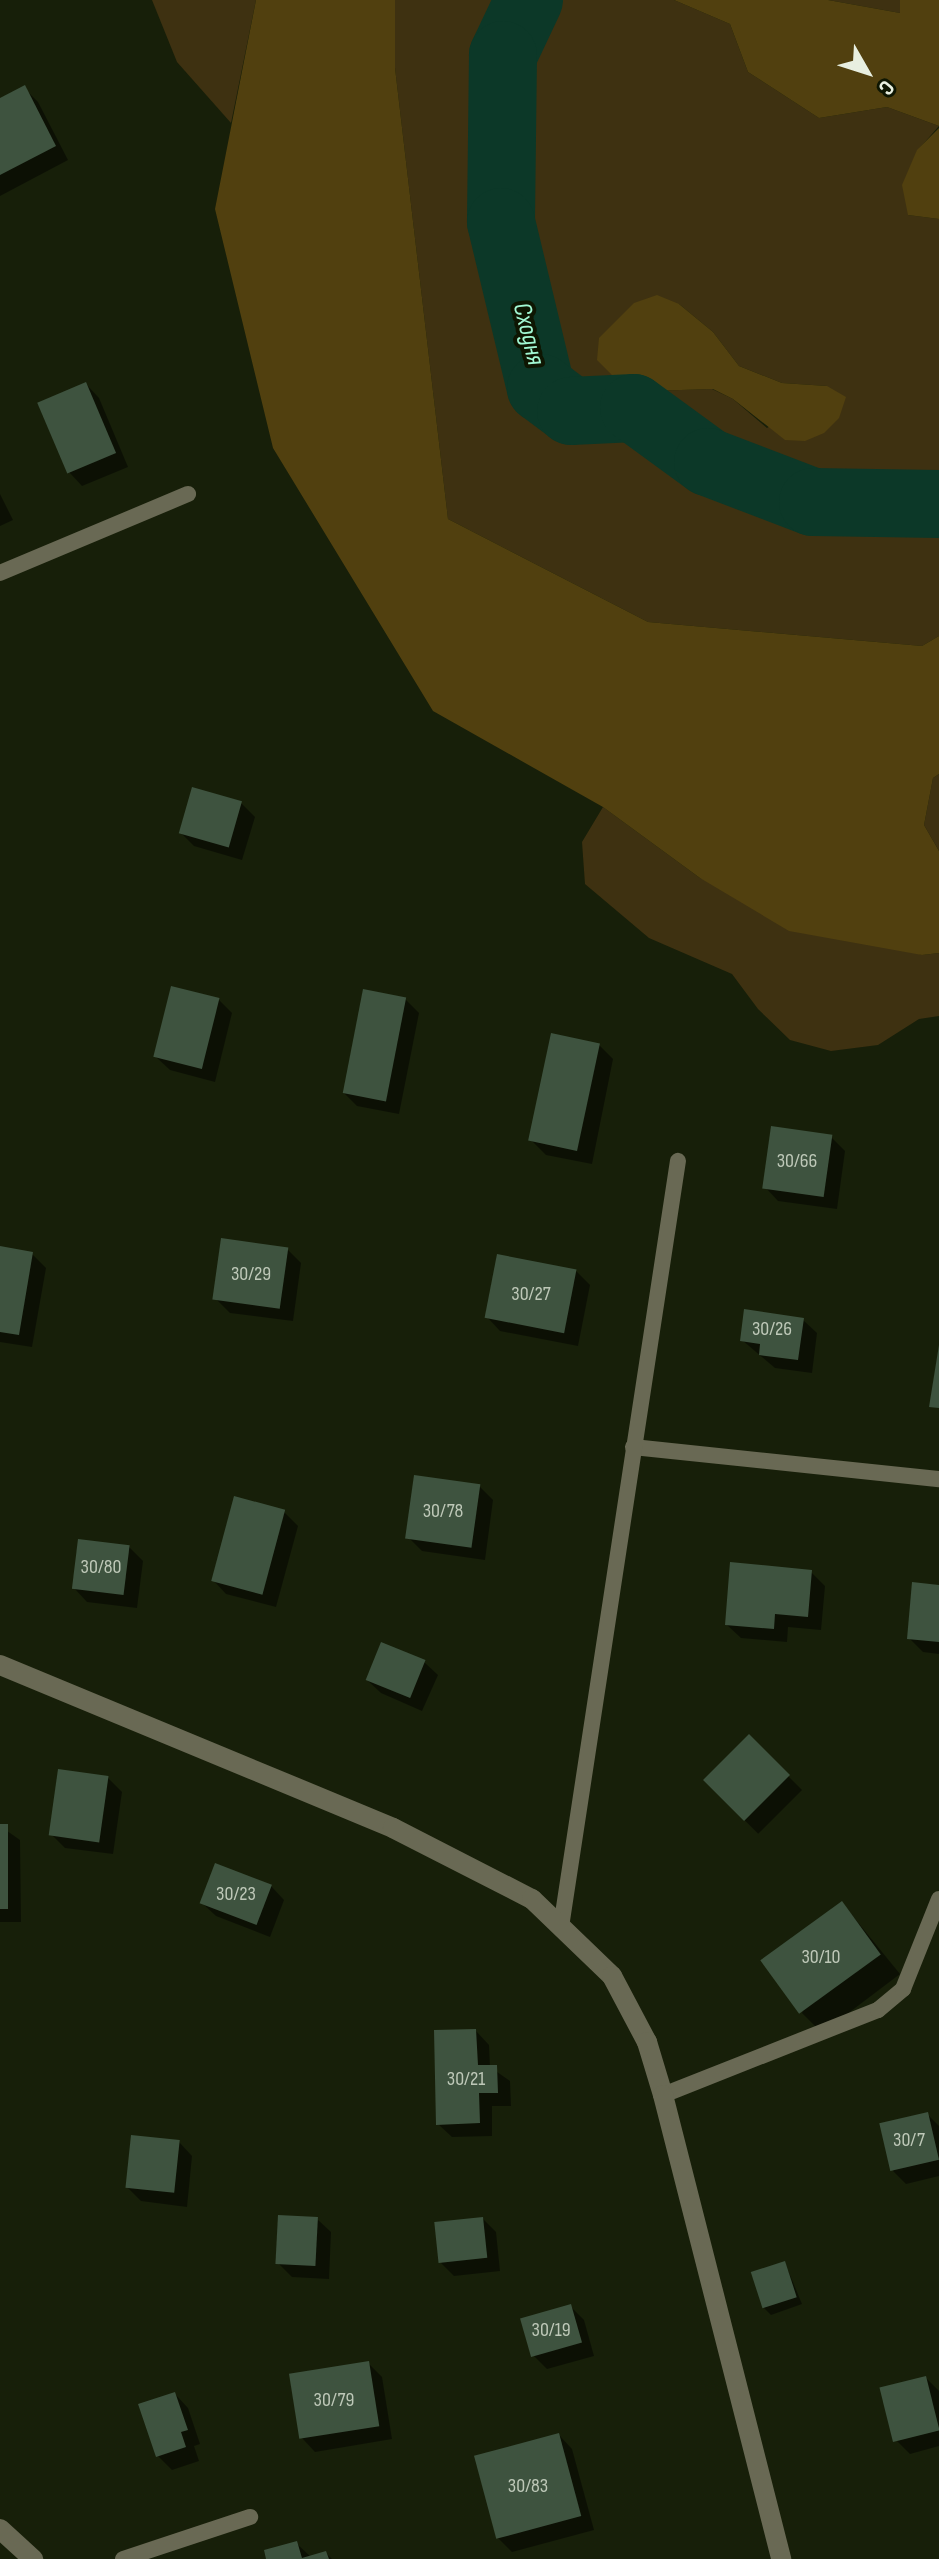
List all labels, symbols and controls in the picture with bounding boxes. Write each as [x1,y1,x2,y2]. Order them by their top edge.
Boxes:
north arrow [827,32,907,112]
text: С [872,75,900,100]
water label: Сходня [505,300,551,368]
house number: 30/66 [777,1149,817,1173]
house number: 30/29 [231,1262,271,1286]
house number: 30/27 [511,1282,551,1306]
house number: 30/26 [752,1317,792,1341]
house number: 30/78 [423,1499,463,1523]
house number: 30/80 [81,1555,121,1579]
house number: 30/23 [216,1882,256,1906]
house number: 30/10 [801,1945,841,1969]
house number: 30/21 [447,2067,485,2091]
house number: 30/7 [893,2128,925,2152]
house number: 30/19 [532,2318,570,2342]
house number: 30/79 [314,2388,354,2412]
house number: 30/83 [508,2474,548,2498]

